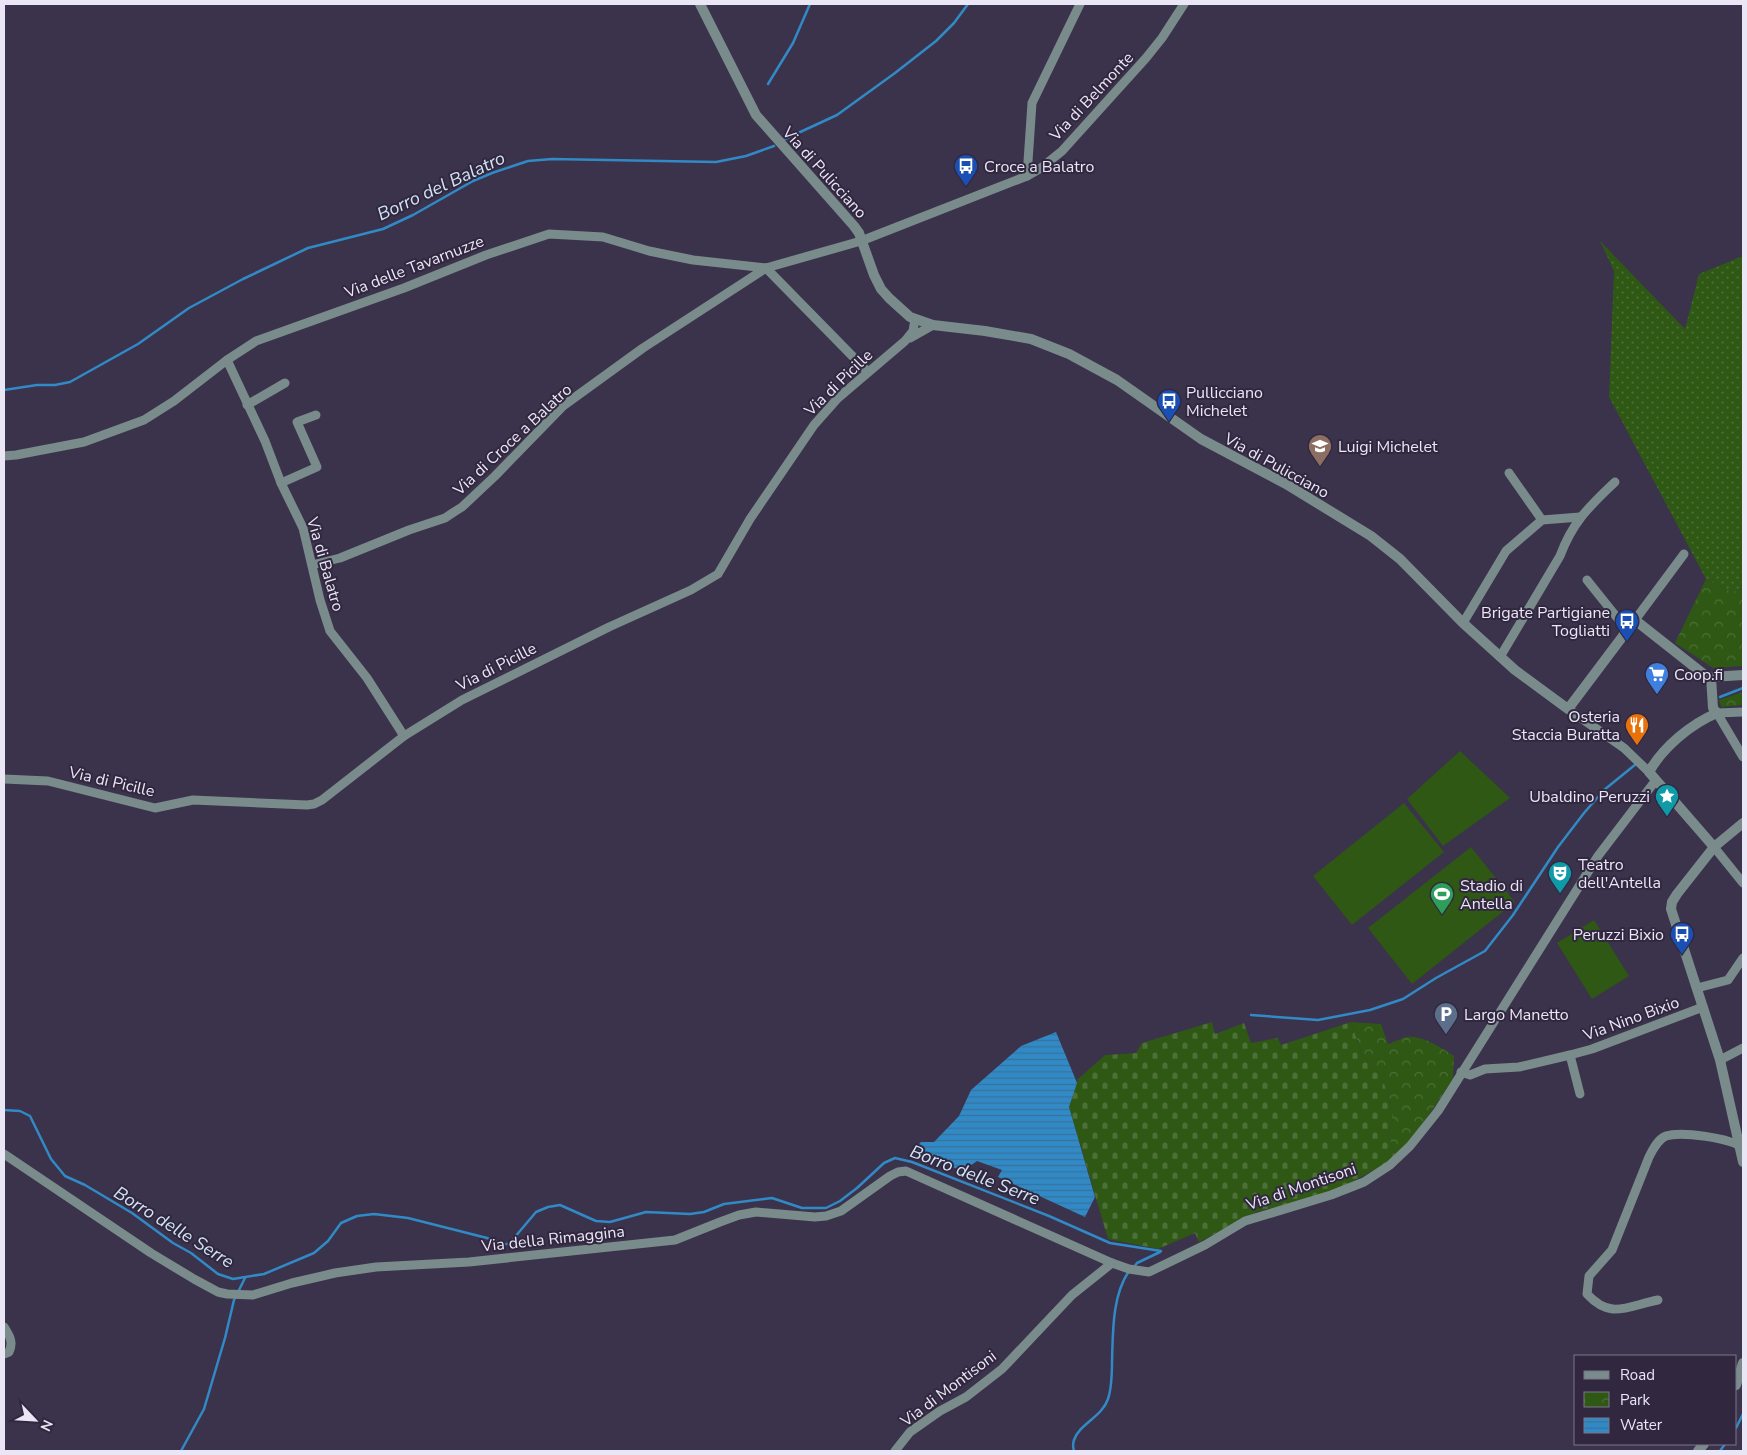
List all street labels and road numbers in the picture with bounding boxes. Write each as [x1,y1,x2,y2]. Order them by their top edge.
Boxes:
street label: Via di Belmonte [1044,47,1139,147]
street label: Via di Pulicciano [776,121,872,223]
street label: Via delle Tavarnuzze [341,230,487,304]
street label: Via di Picille [799,344,878,422]
street label: Via di Croce a Balatro [448,379,577,501]
street label: Via di Pulicciano [1219,427,1333,504]
street label: Via di Balatro [301,514,349,614]
street label: Via di Picille [452,637,540,697]
street label: Via di Picille [66,761,157,803]
street label: Via Nino Bixio [1579,991,1682,1047]
street label: Via di Montisoni [1242,1158,1359,1216]
street label: Via della Rimaggina [479,1221,626,1258]
street label: Via di Montisoni [895,1345,1001,1433]

